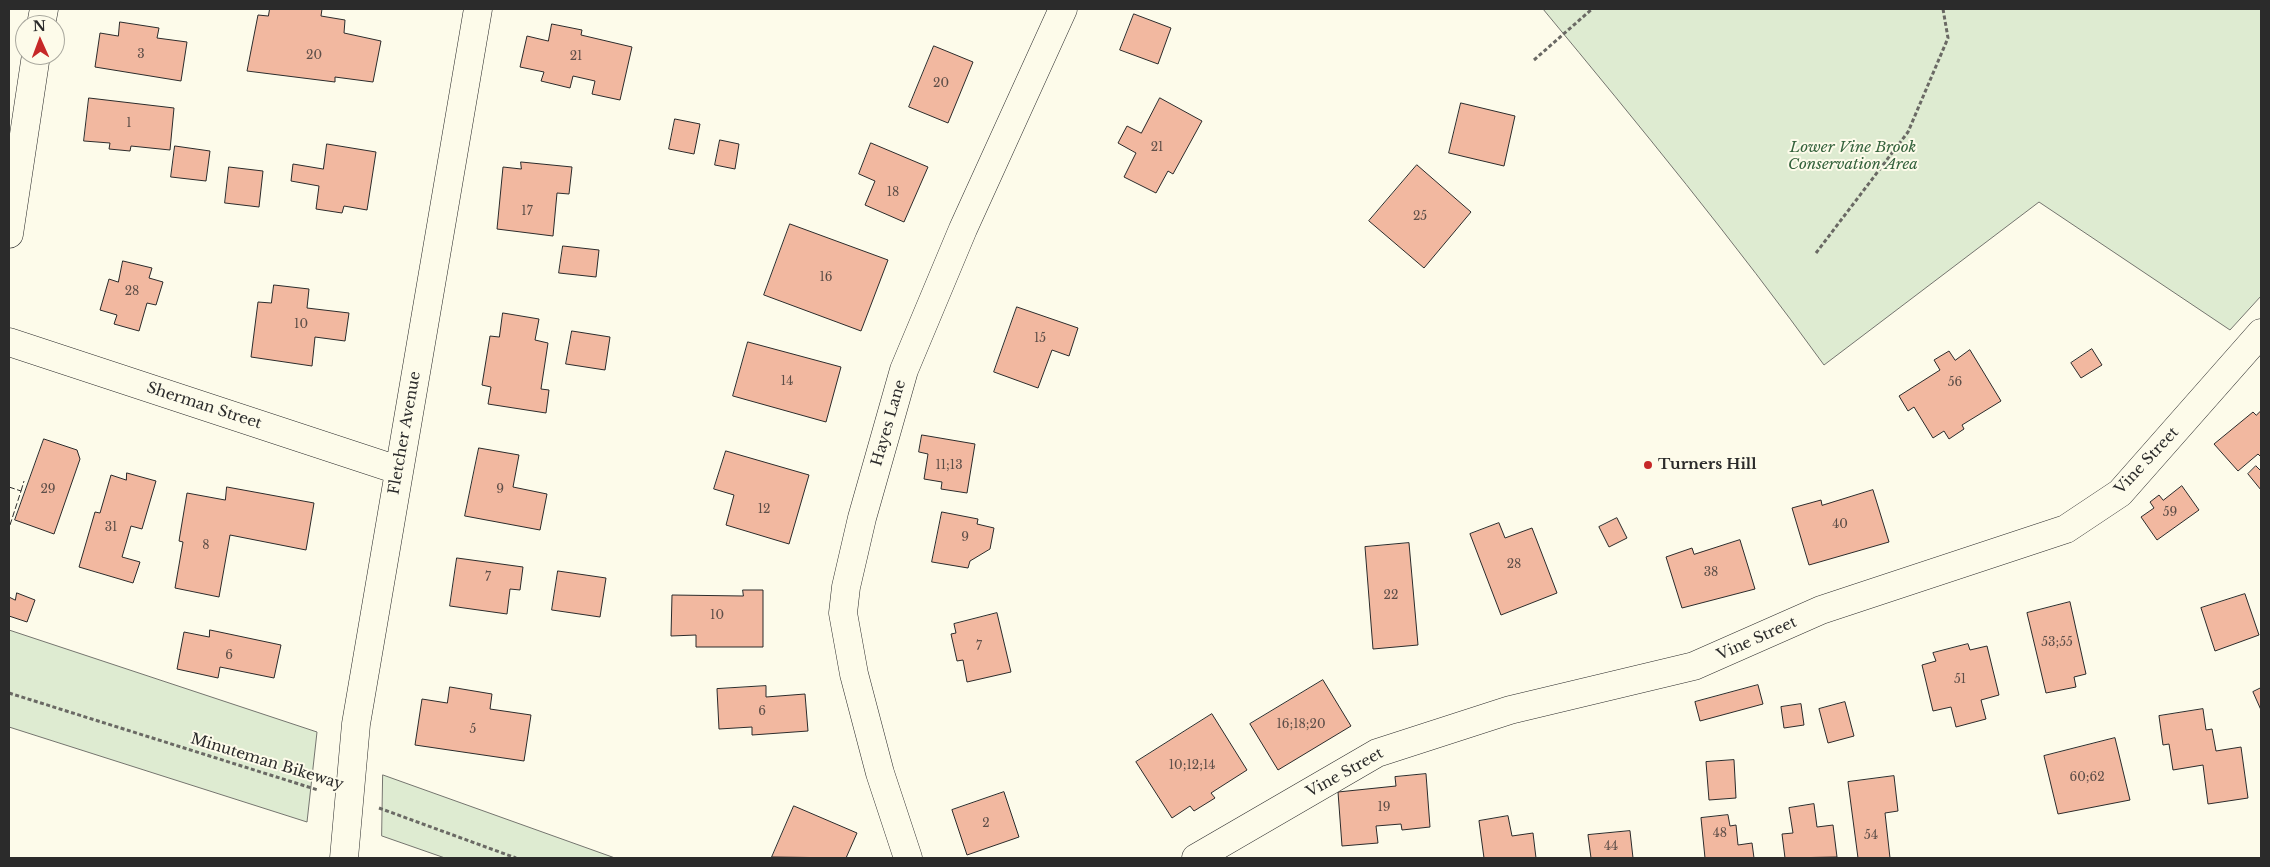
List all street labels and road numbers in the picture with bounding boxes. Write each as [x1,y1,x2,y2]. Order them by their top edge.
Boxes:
street label: Fletcher Avenue [385,370,425,496]
street label: Hayes Lane [868,378,910,468]
street label: Sherman Street [144,379,264,433]
street label: Vine Street [2111,424,2183,498]
street label: Vine Street [1714,613,1800,665]
street label: Minuteman Bikeway [188,730,346,794]
street label: Vine Street [1303,745,1387,801]

